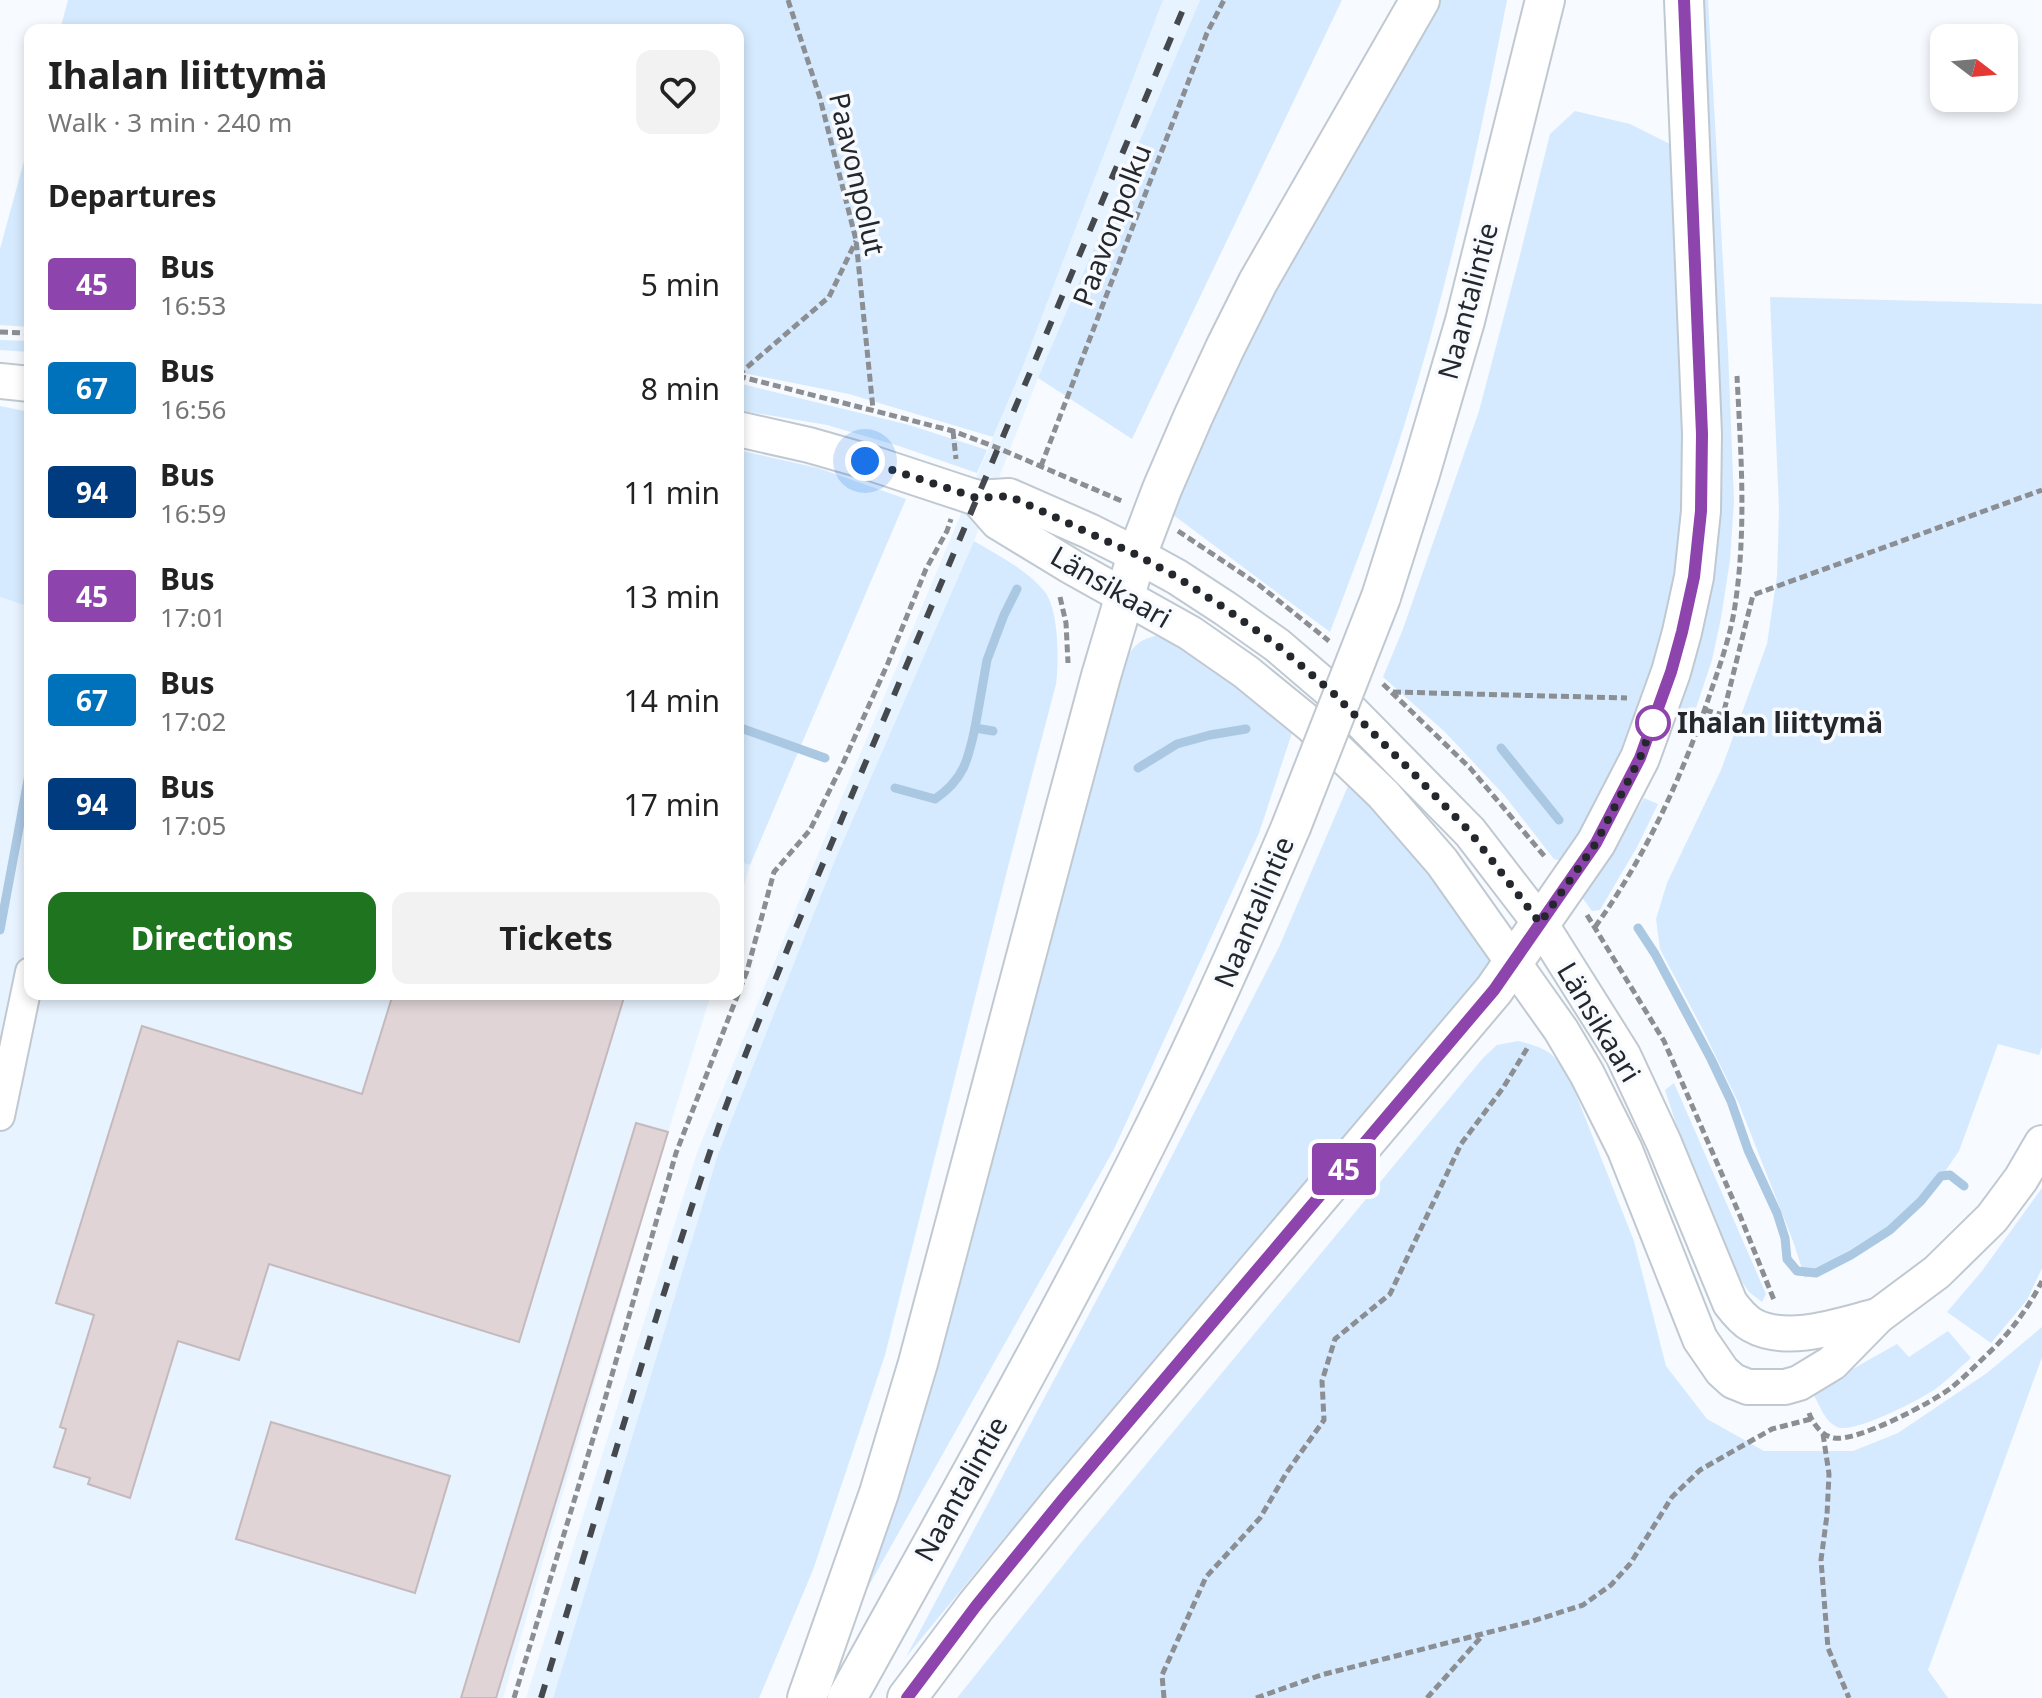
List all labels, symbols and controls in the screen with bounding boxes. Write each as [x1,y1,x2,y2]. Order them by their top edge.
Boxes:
north arrow [1930,24,2018,112]
map controls [1930,24,2018,112]
text: Ihalan liittymä [48,48,327,100]
button: heart [636,50,720,134]
street label: Paavonpolut [821,89,895,259]
text: Walk · 3 min · 240 m [48,104,292,140]
street label: Paavonpolku [1063,138,1159,311]
text: Departures [48,175,217,216]
street label: Naantalintie [1428,218,1506,383]
text: Bus [160,246,215,287]
text: 5 min [641,264,720,305]
text: 45 [76,265,108,303]
text: 16:53 [160,287,226,323]
text: Bus [160,350,215,391]
text: 8 min [641,368,720,409]
text: 67 [76,369,108,407]
text: 16:56 [160,391,226,427]
your location [845,441,885,481]
text: Bus [160,454,215,495]
text: 11 min [624,472,720,513]
text: 94 [76,473,108,511]
text: 16:59 [160,495,226,531]
street label: Länsikaari [1044,536,1179,636]
text: Bus [160,558,215,599]
text: 13 min [624,576,720,617]
text: 45 [76,577,108,615]
text: 17:01 [160,599,226,635]
text: Bus [160,662,215,703]
text: 14 min [624,680,720,721]
text: 67 [76,681,108,719]
text: 17:02 [160,703,226,739]
place label: Ihalan liittymä [1677,703,1883,741]
marker: Ihalan liittymä [1636,706,1670,740]
text: Bus [160,766,215,807]
text: 17 min [624,784,720,825]
text: 94 [76,785,108,823]
text: 17:05 [160,807,226,843]
street label: Naantalintie [1204,830,1302,993]
button: Directions [48,892,376,984]
button: Tickets [392,892,720,984]
street label: Länsikaari [1549,954,1651,1088]
line badge: 45 [1308,1143,1380,1195]
text: 45 [1328,1150,1360,1188]
street label: Naantalintie [905,1409,1016,1568]

